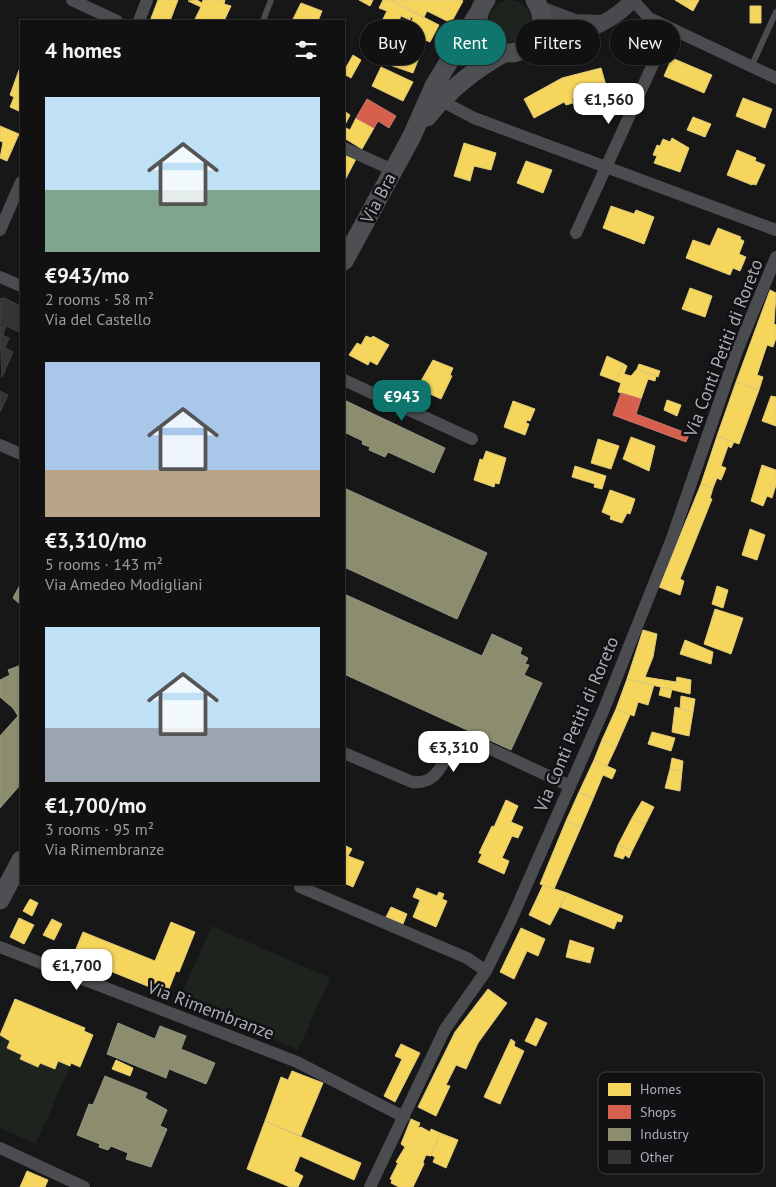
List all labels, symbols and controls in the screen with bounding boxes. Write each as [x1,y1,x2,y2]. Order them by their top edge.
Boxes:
chip: Buy [360,20,425,65]
chip: Rent [435,20,506,65]
chip: Filters [516,20,600,65]
chip: New [610,20,680,65]
icon: filters [292,36,320,64]
text: 4 homes [45,37,121,64]
pin: €1,560 [568,82,650,125]
text: €1,560 [584,89,634,109]
icon: home [138,129,228,219]
street label: Via Bra [355,169,401,228]
street label: Via Conti Petiti di Roreto [678,256,768,441]
text: €943/mo [45,262,129,289]
text: 2 rooms · 58 m² [45,289,154,309]
text: Via del Castello [45,309,151,329]
pin: €943 [372,380,432,422]
text: €943 [384,386,420,406]
icon: home [138,394,228,484]
text: €3,310/mo [45,527,147,554]
text: 5 rooms · 143 m² [45,554,163,574]
text: Via Amedeo Modigliani [45,574,203,594]
street label: Via Conti Petiti di Roreto [528,633,623,816]
icon: home [138,659,228,749]
pin: €3,310 [413,730,495,773]
text: €3,310 [429,737,479,757]
text: €1,700/mo [45,792,147,819]
text: 3 rooms · 95 m² [45,819,154,839]
text: Via Rimembranze [45,839,164,859]
pin: €1,700 [36,948,118,991]
text: €1,700 [52,955,102,975]
street label: Via Rimembranze [143,975,278,1045]
legend [598,1072,764,1174]
text: Homes [640,1080,681,1098]
text: Shops [640,1103,676,1121]
text: Industry [640,1125,689,1143]
text: Other [640,1148,674,1166]

